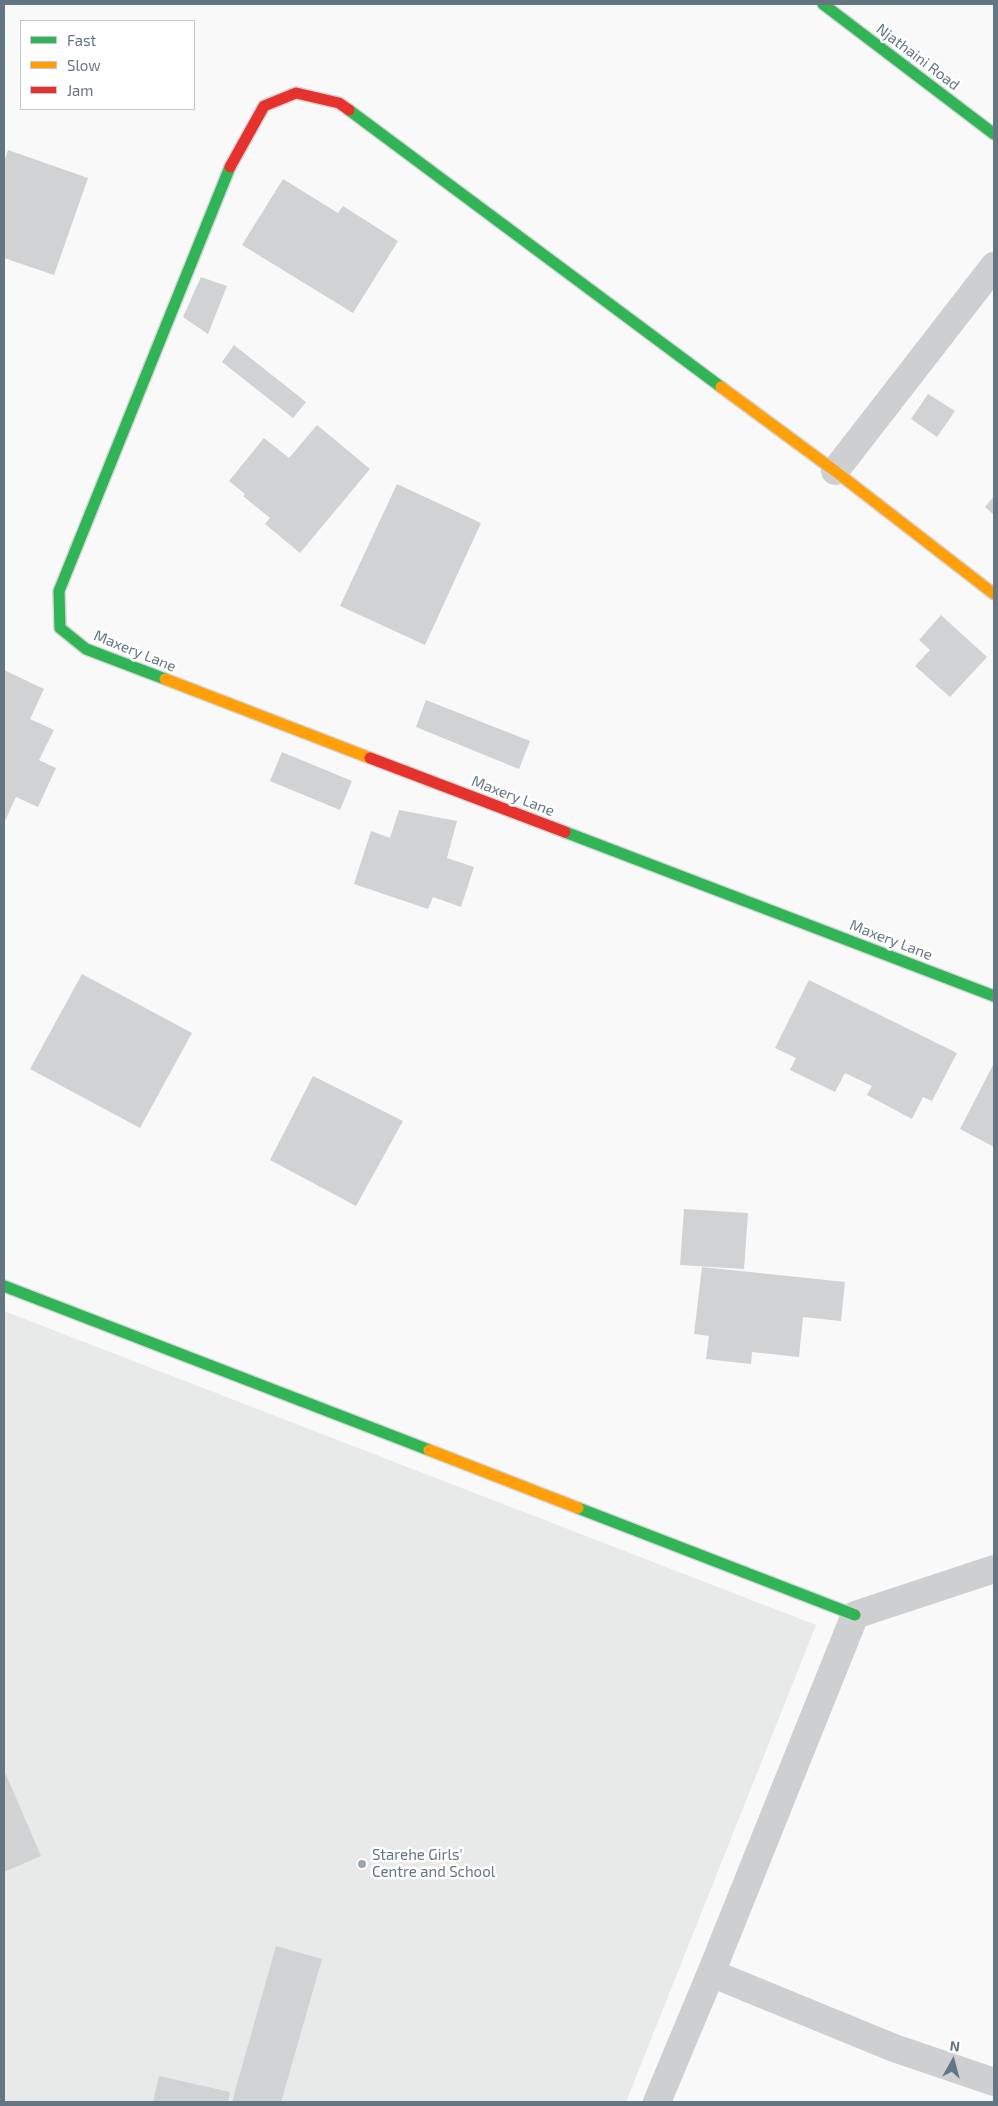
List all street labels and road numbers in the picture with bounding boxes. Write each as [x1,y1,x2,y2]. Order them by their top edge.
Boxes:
street label: Njathaini Road [873,20,963,94]
street label: Maxery Lane [91,626,179,676]
street label: Maxery Lane [469,772,557,820]
street label: Maxery Lane [847,916,935,964]

